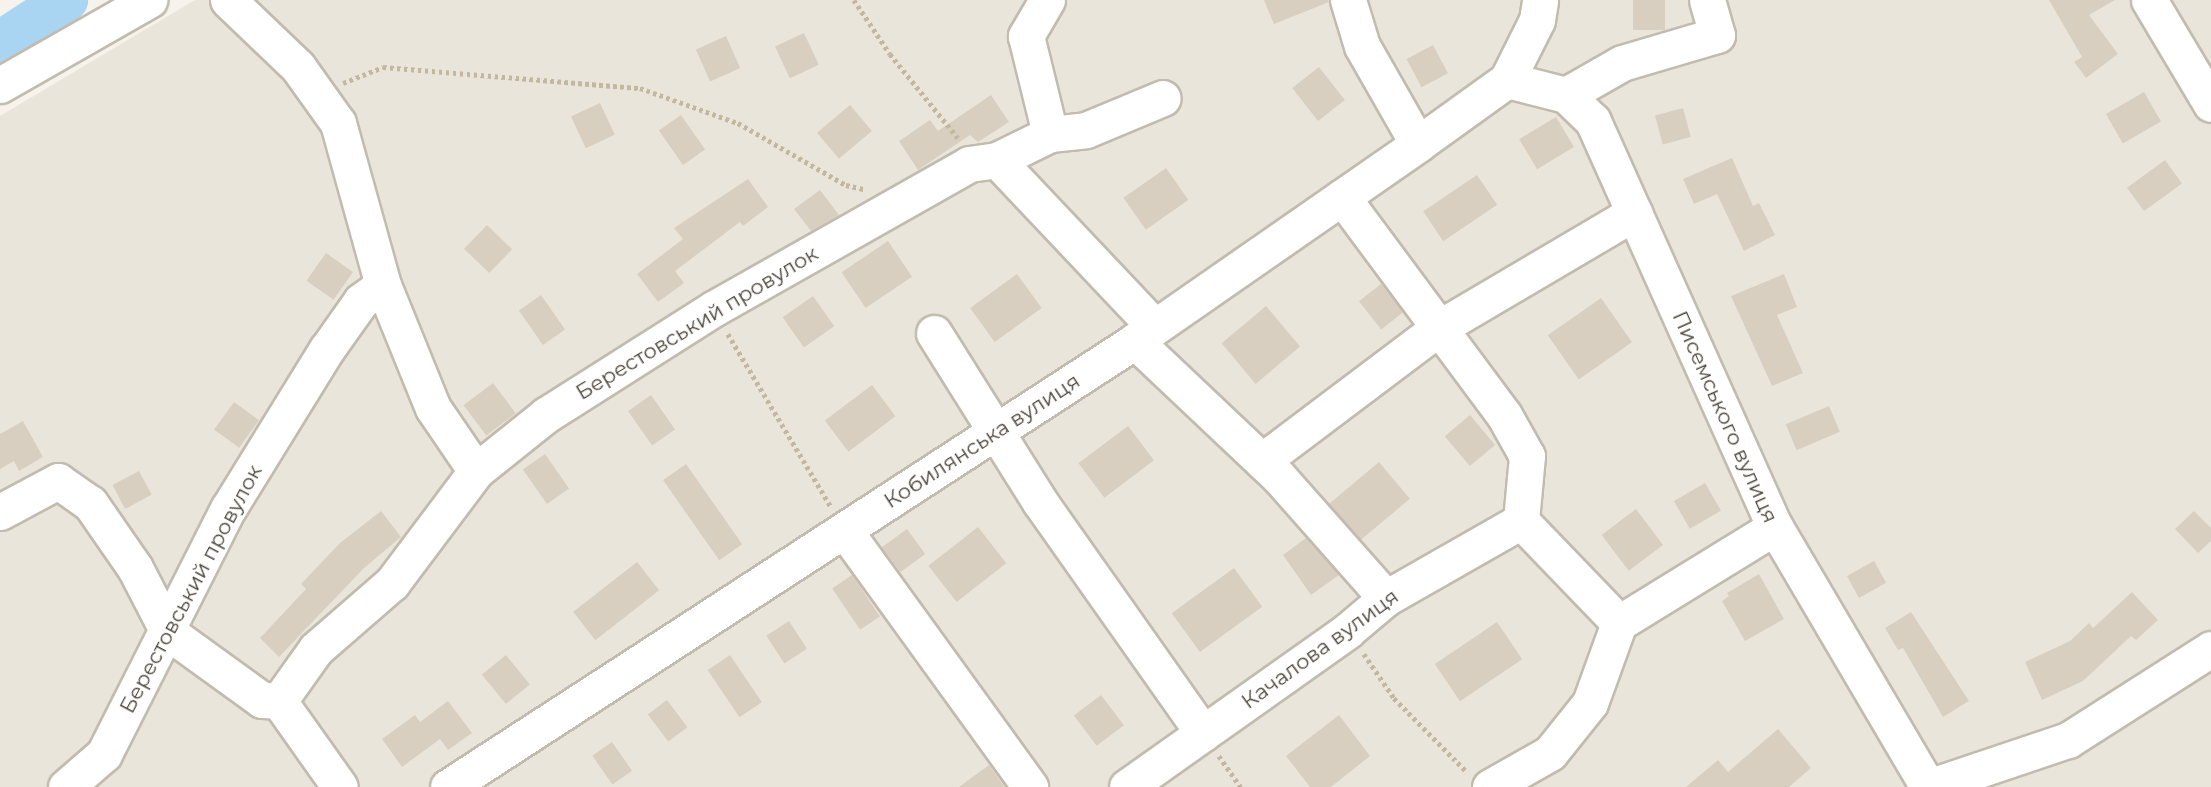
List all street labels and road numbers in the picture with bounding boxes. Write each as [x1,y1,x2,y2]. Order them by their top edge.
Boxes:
street label: Берестовський провулок [571,241,823,405]
street label: Писемського вулиця [1667,307,1783,527]
street label: Кобилянська вулиця [879,368,1085,514]
street label: Берестовський провулок [115,460,267,718]
street label: Качалова вулиця [1237,584,1403,714]

